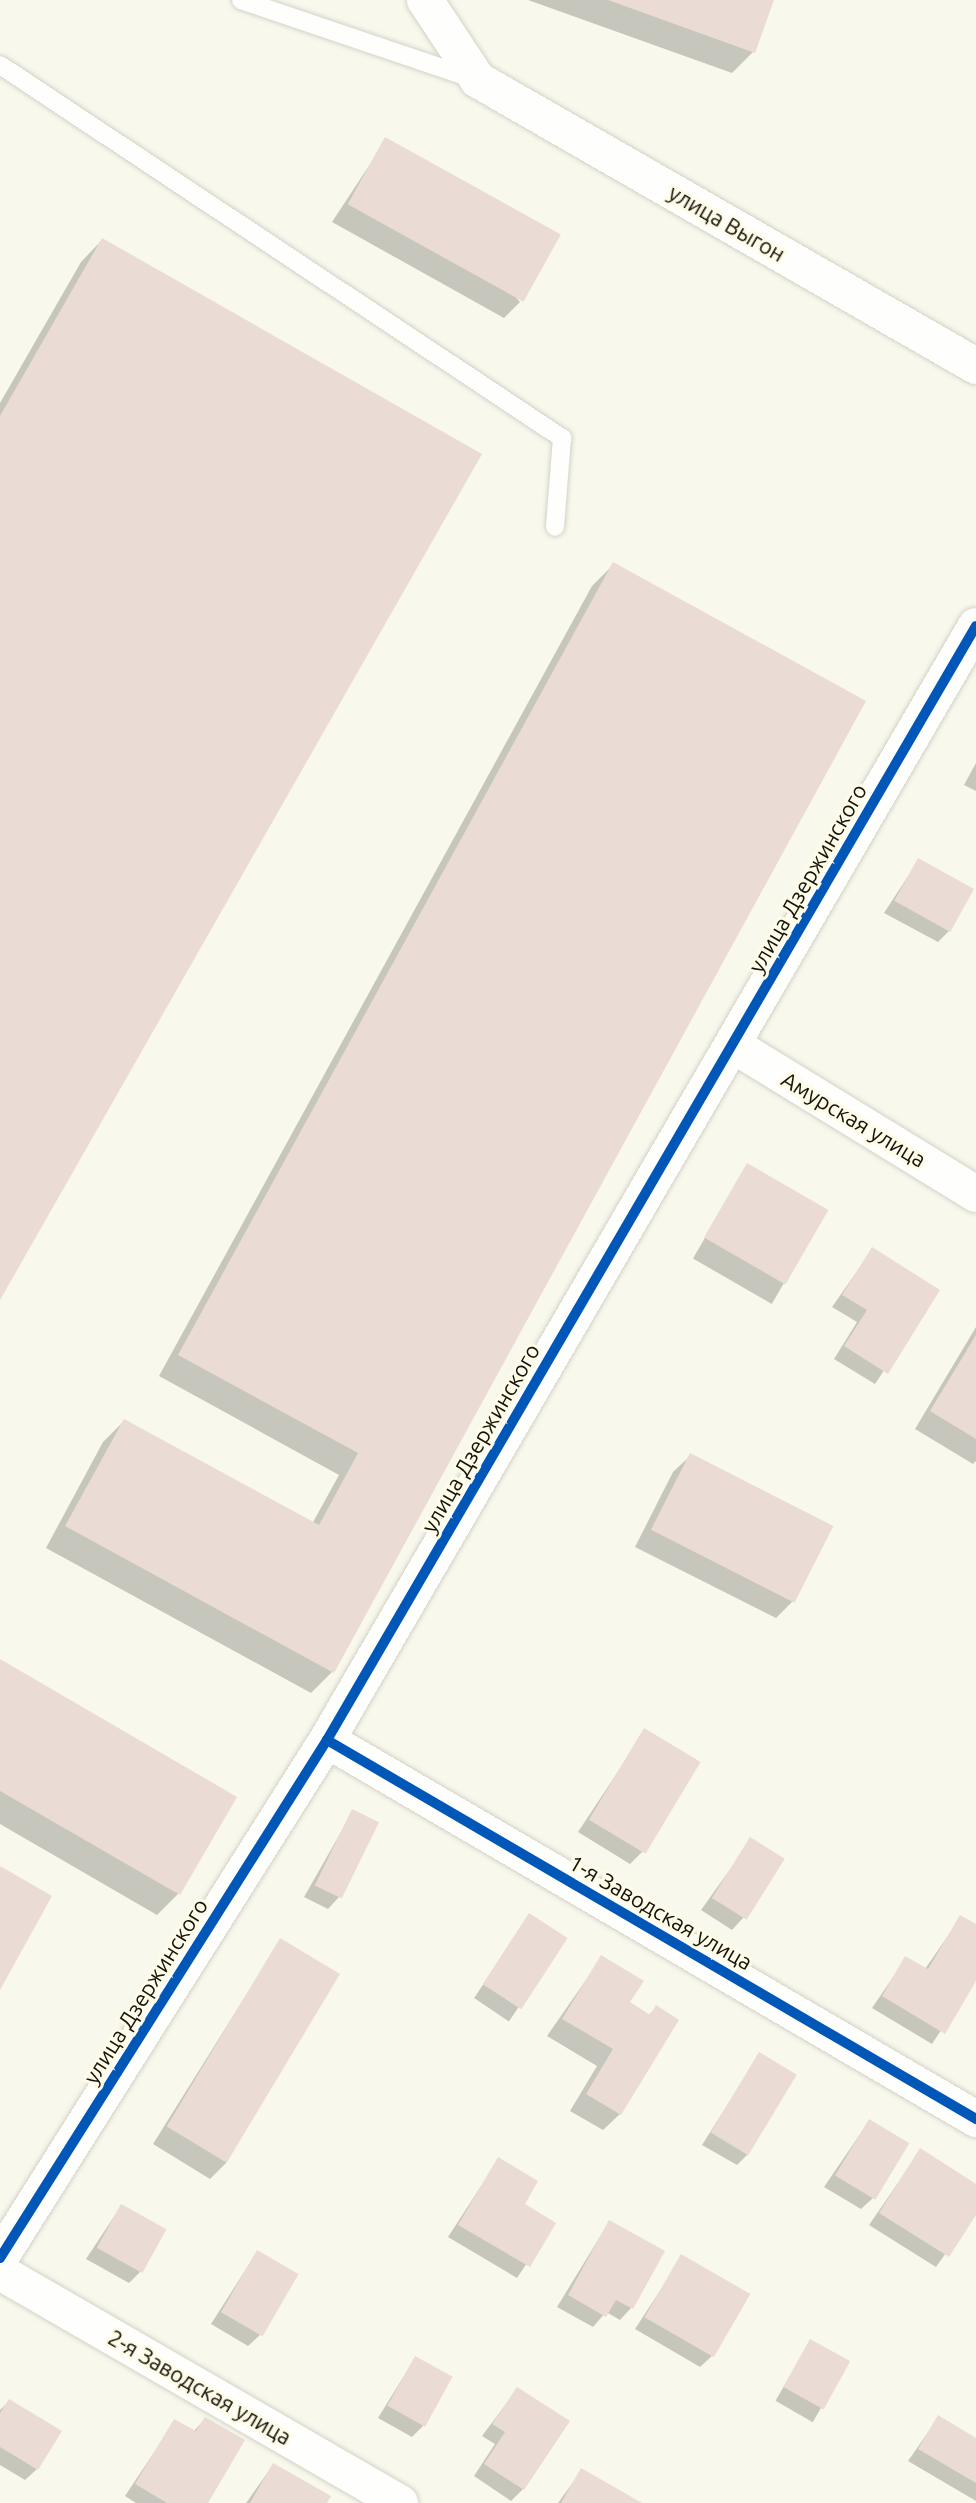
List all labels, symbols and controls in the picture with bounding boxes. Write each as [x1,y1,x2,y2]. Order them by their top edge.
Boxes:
street label: улица Выгон [664,179,790,267]
street label: улица Дзержинского [742,779,872,977]
street label: Амурская улица [777,1066,931,1172]
street label: улица Дзержинского [415,1339,545,1537]
street label: 1-я Заводская улица [565,1849,757,1975]
street label: улица Дзержинского [77,1893,213,2089]
street label: 2-я Заводская улица [104,2324,296,2450]

